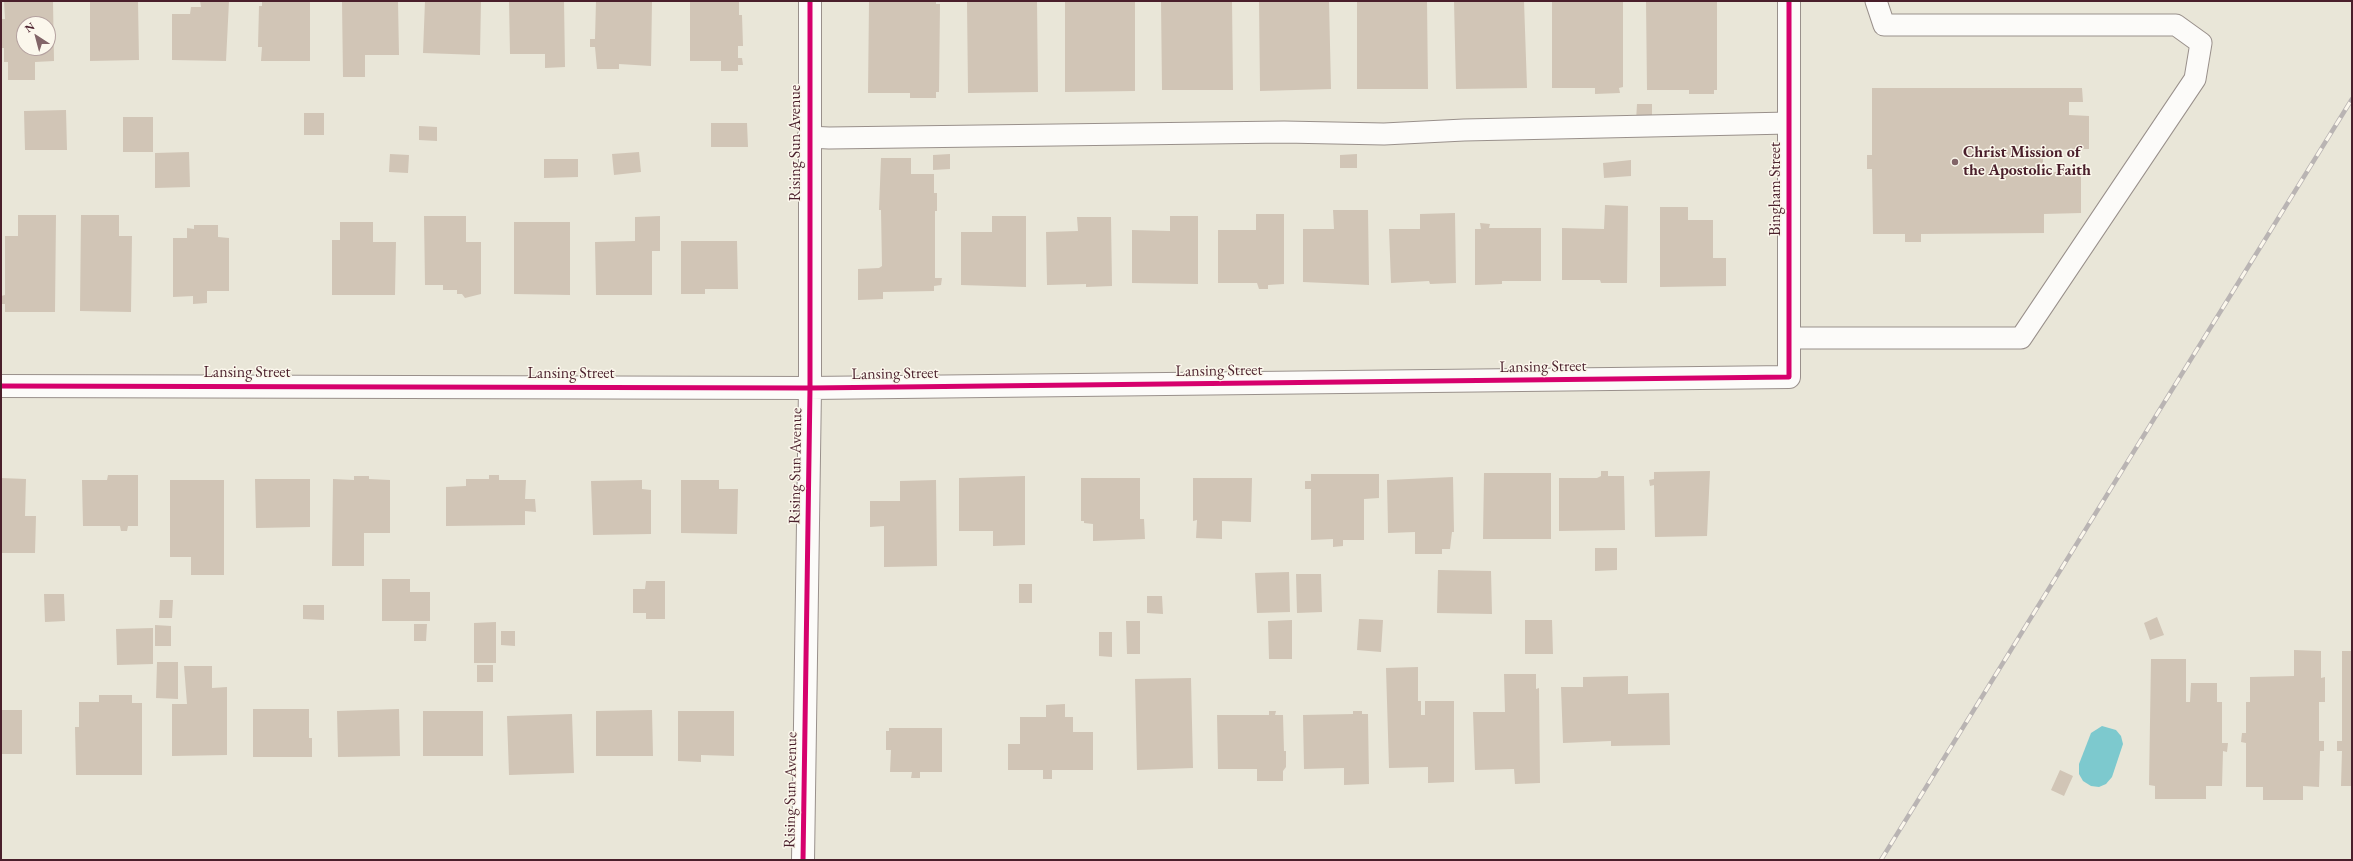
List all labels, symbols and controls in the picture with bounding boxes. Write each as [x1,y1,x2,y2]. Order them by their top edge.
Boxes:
north arrow [16,16,56,56]
text: N [22,19,37,35]
street label: Rising Sun Avenue [786,85,806,201]
street label: Bingham Street [1766,142,1786,236]
place label: Christ Mission of the Apostolic Faith [1963,143,2091,181]
marker: Christ Mission of the Apostolic Faith [1950,157,1960,167]
street label: Lansing Street [1499,357,1587,377]
street label: Lansing Street [1175,361,1263,381]
street label: Lansing Street [203,363,291,383]
street label: Lansing Street [527,364,615,384]
street label: Lansing Street [851,364,939,384]
street label: Rising Sun Avenue [785,408,807,524]
street label: Rising Sun Avenue [780,732,802,848]

